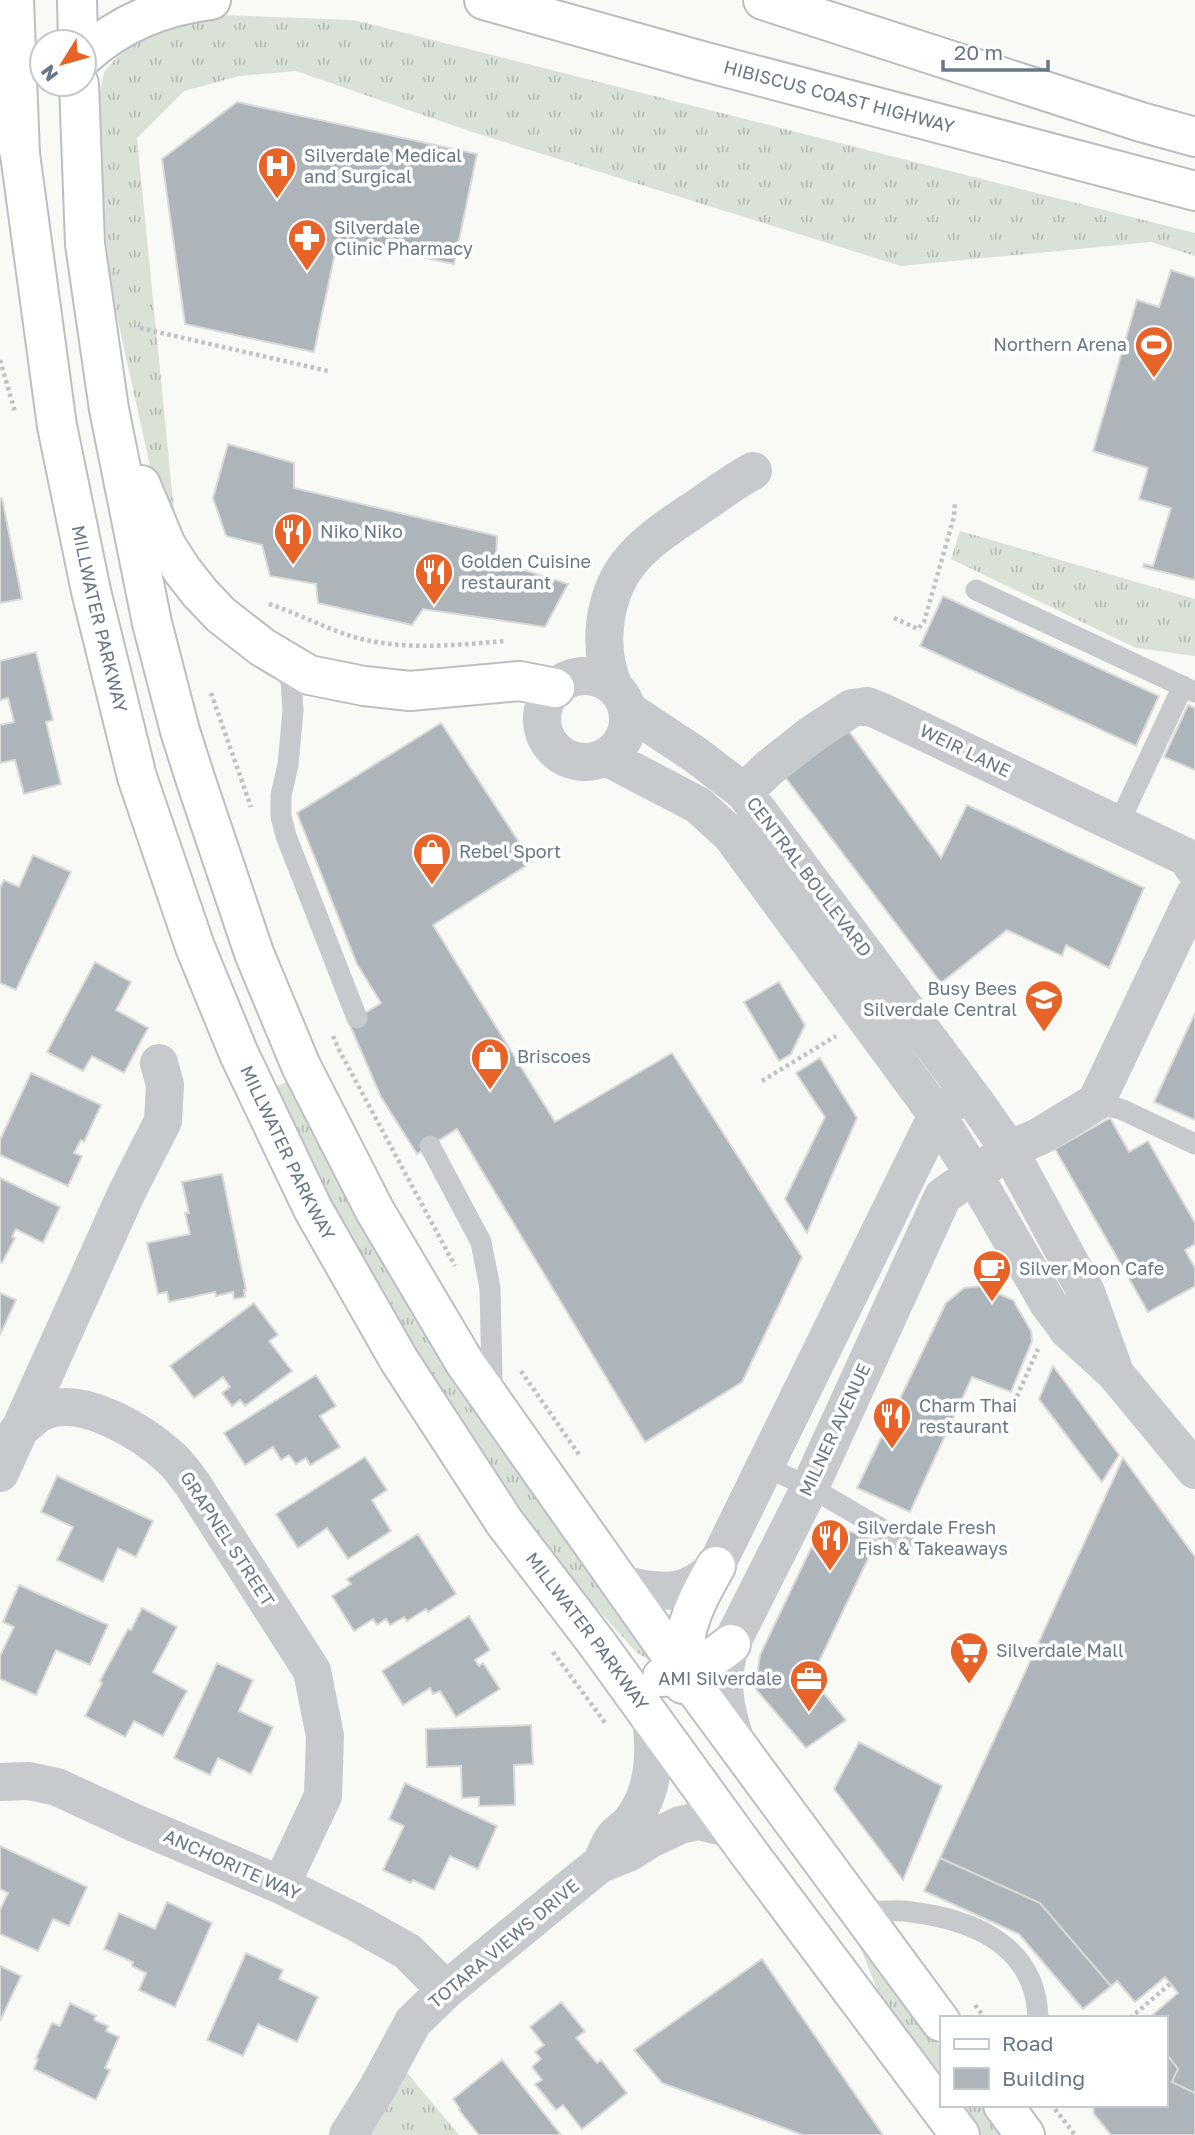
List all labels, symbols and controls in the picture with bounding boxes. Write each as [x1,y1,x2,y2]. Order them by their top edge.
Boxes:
north arrow [28,28,98,98]
scale bar [943,28,1048,72]
text: 20 m [954,39,1003,65]
street label: HIBISCUS COAST HIGHWAY [721,55,957,137]
text: N [35,61,63,86]
place label: Silverdale Medical and Surgical [304,144,462,187]
hospital icon: Silverdale Medical and Surgical [256,145,298,200]
place label: Silverdale Clinic Pharmacy [334,216,473,259]
pharmacy icon: Silverdale Clinic Pharmacy [286,217,328,272]
sports icon: Northern Arena [1133,324,1175,379]
place label: Northern Arena [993,333,1127,355]
restaurant icon: Niko Niko [272,511,314,566]
place label: Niko Niko [320,520,403,542]
street label: MILLWATER PARKWAY [68,523,133,715]
place label: Golden Cuisine restaurant [461,550,591,593]
restaurant icon: Golden Cuisine restaurant [413,551,455,606]
street label: WEIR LANE [916,719,1014,782]
street label: CENTRAL BOULEVARD [743,792,877,961]
shop icon: Rebel Sport [411,831,453,886]
place label: Rebel Sport [459,840,561,862]
place label: Busy Bees Silverdale Central [863,977,1017,1020]
school or university icon: Busy Bees Silverdale Central [1023,978,1065,1033]
shop icon: Briscoes [469,1036,511,1091]
place label: Briscoes [517,1045,591,1067]
street label: MILLWATER PARKWAY [236,1062,341,1244]
cafe icon: Silver Moon Cafe [971,1248,1013,1303]
place label: Silver Moon Cafe [1019,1257,1164,1279]
street label: MILNER AVENUE [794,1360,875,1500]
place label: Charm Thai restaurant [919,1394,1017,1437]
restaurant icon: Charm Thai restaurant [871,1395,913,1450]
street label: GRAPNEL STREET [176,1467,280,1610]
place label: Silverdale Fresh Fish & Takeaways [857,1516,1008,1559]
restaurant icon: Silverdale Fresh Fish & Takeaways [809,1517,851,1572]
street label: MILLWATER PARKWAY [521,1548,654,1715]
supermarket icon: Silverdale Mall [948,1630,990,1685]
place label: Silverdale Mall [996,1639,1124,1661]
office icon: AMI Silverdale [788,1658,830,1713]
place label: AMI Silverdale [658,1667,782,1689]
street label: ANCHORITE WAY [161,1824,305,1904]
street label: TOTARA VIEWS DRIVE [424,1874,583,2013]
legend [940,2016,1167,2107]
text: Road [1002,2030,1053,2056]
text: Building [1002,2065,1085,2091]

